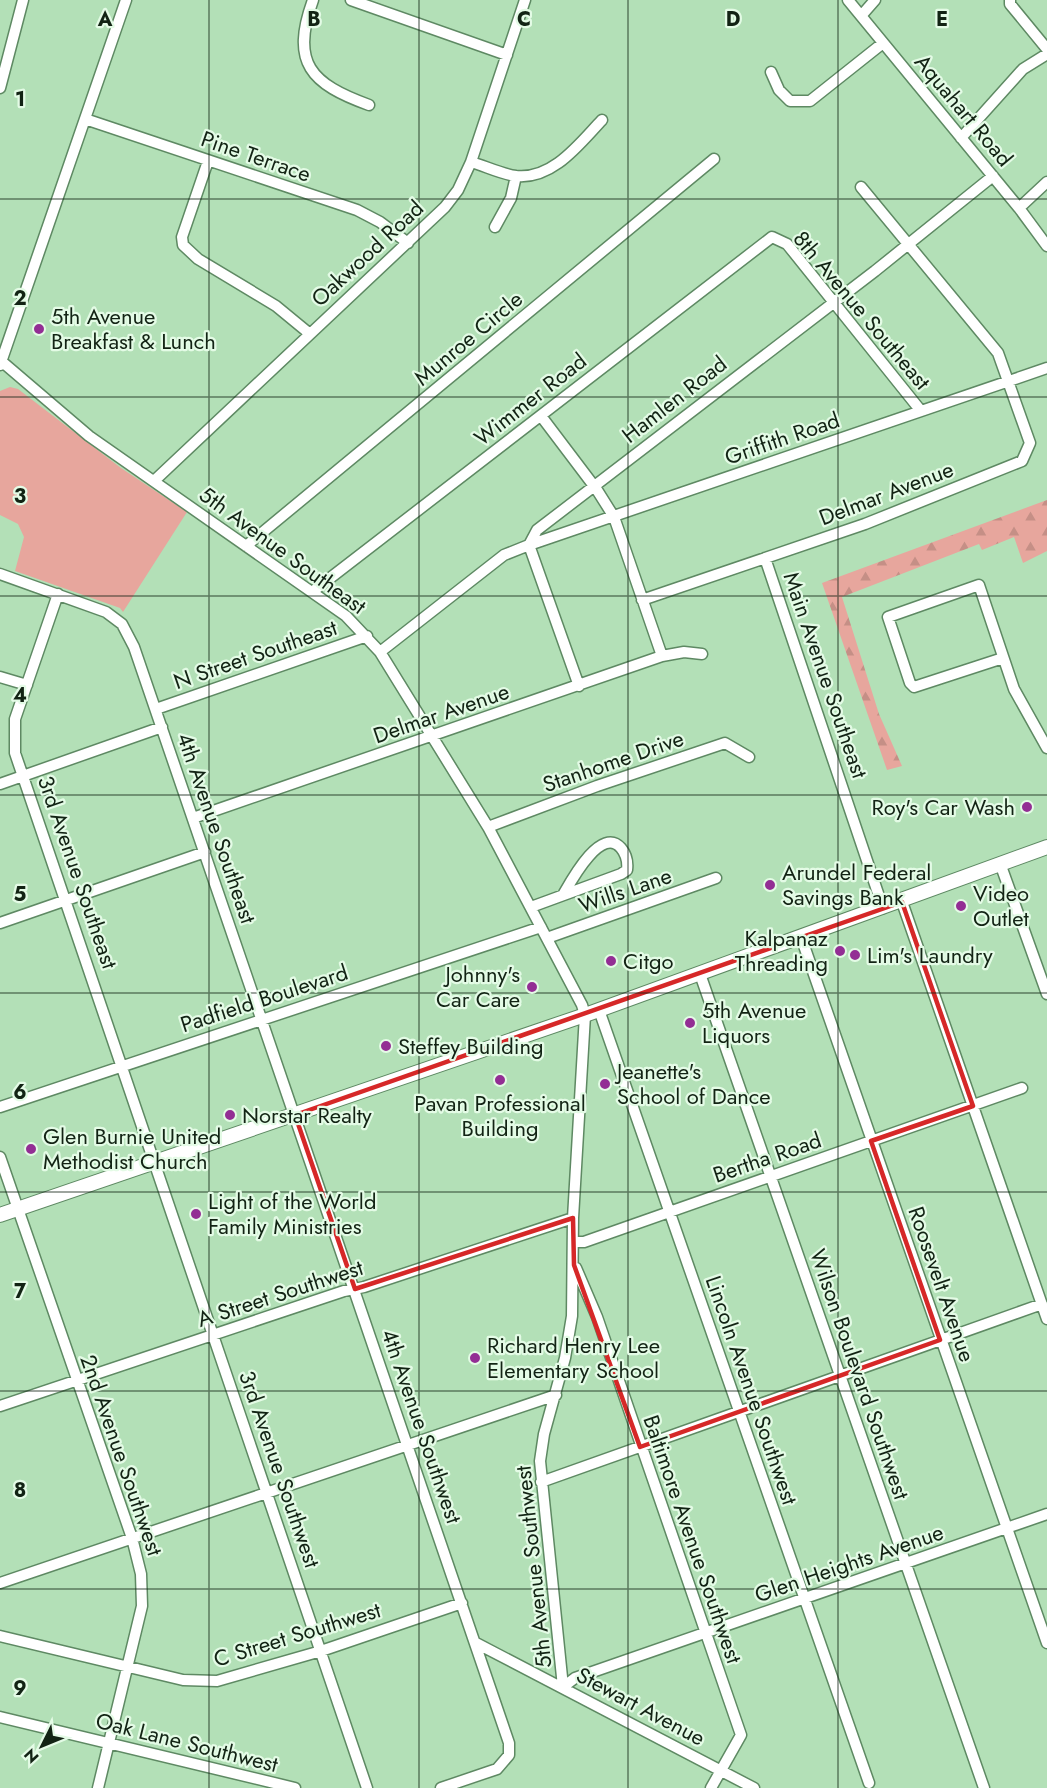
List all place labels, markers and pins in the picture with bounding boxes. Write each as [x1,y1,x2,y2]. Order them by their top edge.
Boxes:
place label: 5th Avenue Breakfast & Lunch [51,300,216,357]
marker: 5th Avenue Breakfast & Lunch [32,322,46,336]
place label: Roy's Car Wash [871,791,1015,823]
marker: Roy's Car Wash [1020,800,1034,814]
place label: Arundel Federal Savings Bank [782,856,931,913]
place label: Video Outlet [973,877,1030,934]
marker: Arundel Federal Savings Bank [763,878,777,892]
marker: Video Outlet [954,899,968,913]
place label: Kalpanaz Threading [735,922,828,979]
place label: Lim's Laundry [867,939,993,971]
marker: Kalpanaz Threading [833,944,847,958]
place label: Citgo [623,945,674,977]
marker: Lim's Laundry [848,948,862,962]
marker: Citgo [604,954,618,968]
place label: Johnny's Car Care [436,958,520,1015]
marker: Johnny's Car Care [525,980,539,994]
place label: 5th Avenue Liquors [702,994,806,1051]
marker: 5th Avenue Liquors [683,1016,697,1030]
place label: Steffey Building [398,1030,544,1062]
marker: Steffey Building [379,1039,393,1053]
place label: Jeanette's School of Dance [614,1055,771,1112]
marker: Pavan Professional Building [493,1073,507,1087]
marker: Jeanette's School of Dance [598,1077,612,1091]
place label: Pavan Professional Building [414,1087,586,1144]
place label: Norstar Realty [242,1099,372,1131]
marker: Norstar Realty [223,1108,237,1122]
place label: Glen Burnie United Methodist Church [43,1120,221,1177]
marker: Glen Burnie United Methodist Church [24,1142,38,1156]
place label: Light of the World Family Ministries [208,1185,376,1242]
marker: Light of the World Family Ministries [189,1207,203,1221]
place label: Richard Henry Lee Elementary School [487,1329,660,1386]
marker: Richard Henry Lee Elementary School [468,1351,482,1365]

